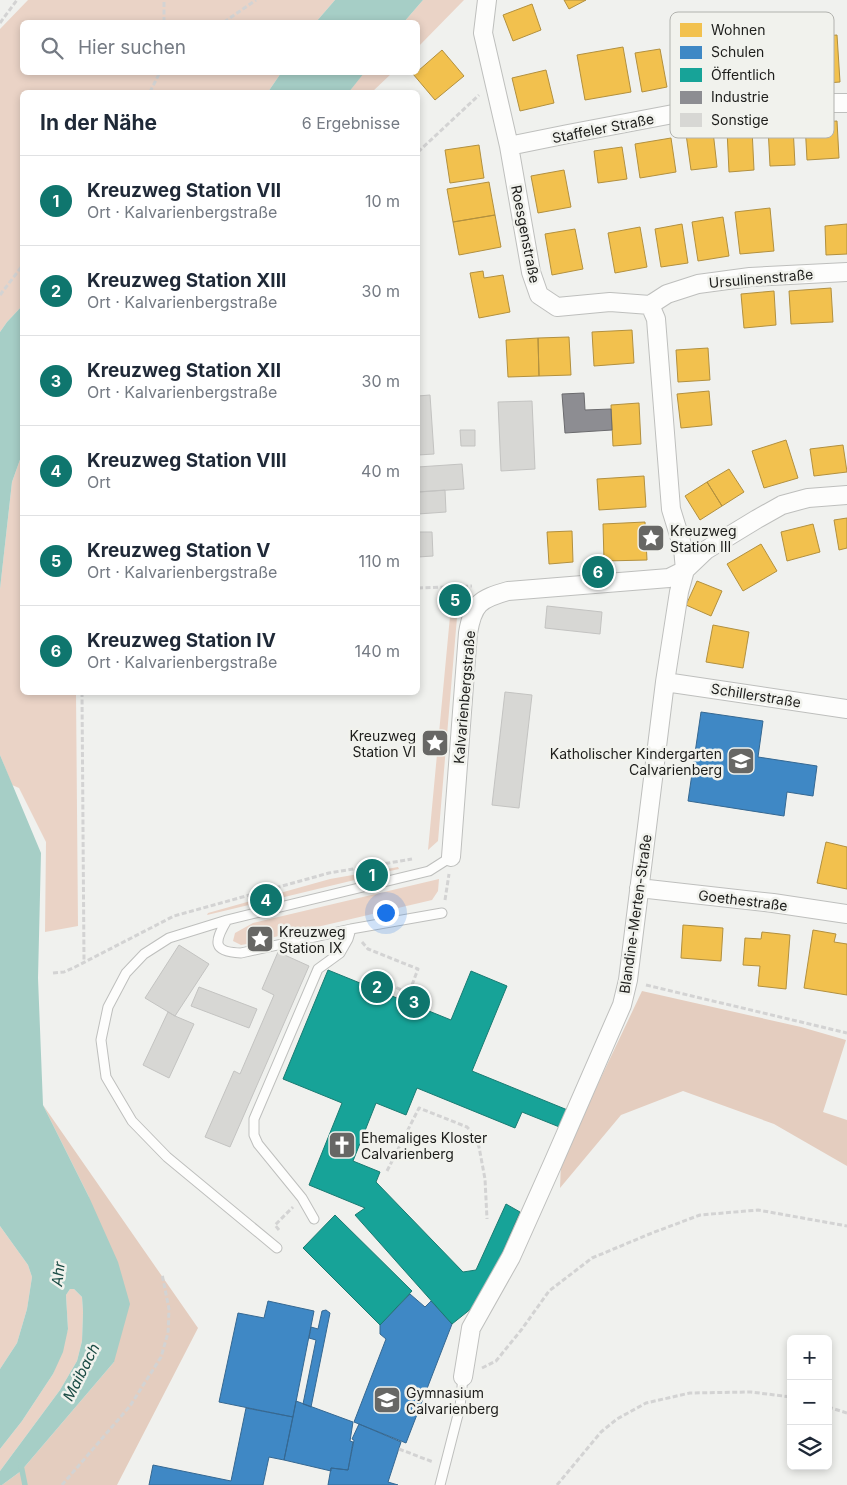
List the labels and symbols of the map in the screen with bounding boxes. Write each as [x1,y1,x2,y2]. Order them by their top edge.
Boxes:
legend [670,12,834,138]
text: Wohnen [711,21,765,38]
text: Schulen [711,43,764,60]
text: Öffentlich [711,66,775,83]
text: Industrie [711,88,769,105]
street label: Staffeler Straße [551,110,655,146]
text: Sonstige [711,111,769,128]
street label: Roesgenstraße [508,183,544,285]
street label: Ursulinenstraße [708,265,814,291]
place label: Kreuzweg Station III [670,522,737,555]
place icon: Kreuzweg Station III [636,523,666,553]
pin: 6 [582,553,614,591]
pin: 5 [439,581,471,619]
street label: Kalvarienbergstraße [450,630,478,764]
street label: Schillerstraße [710,680,802,710]
place label: Kreuzweg Station VI [349,727,416,760]
place icon: Kreuzweg Station VI [420,728,450,758]
place label: Katholischer Kindergarten Calvarienberg [550,745,722,778]
school or university icon: Katholischer Kindergarten Calvarienberg [726,746,756,776]
street label: Blandine-Merten-Straße [615,833,655,995]
pin: 1 [356,856,388,894]
pin: 4 [250,881,282,919]
street label: Goethestraße [697,886,789,914]
your location [373,900,399,926]
place label: Kreuzweg Station IX [279,923,346,956]
place icon: Kreuzweg Station IX [245,924,275,954]
pin: 2 [361,968,393,1006]
pin: 3 [398,983,430,1021]
place label: Ehemaliges Kloster Calvarienberg [361,1129,487,1162]
church icon: Ehemaliges Kloster Calvarienberg [327,1130,357,1160]
water label: Ahr [47,1260,69,1288]
water label: Maibach [58,1340,104,1404]
place label: Gymnasium Calvarienberg [406,1384,499,1417]
school or university icon: Gymnasium Calvarienberg [372,1385,402,1415]

